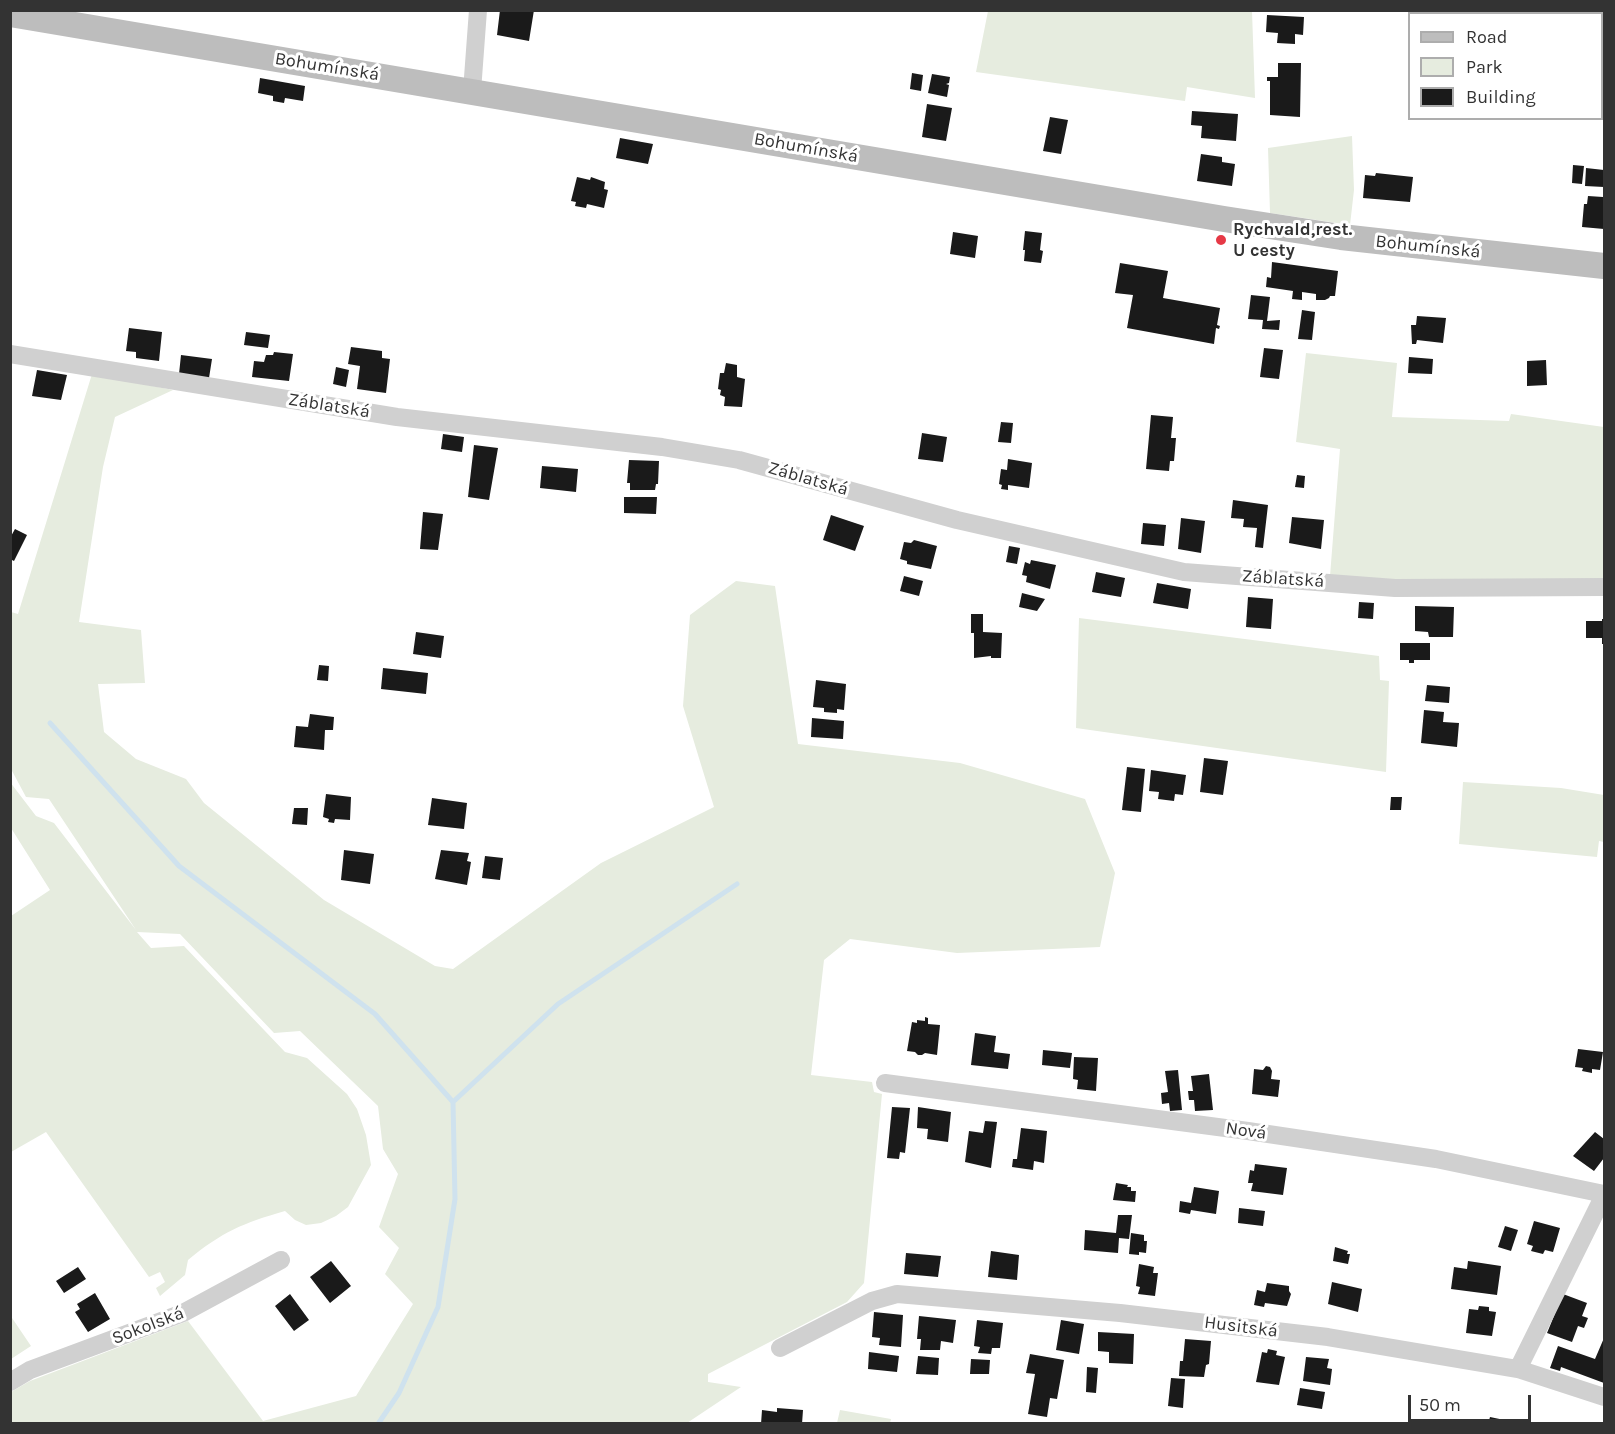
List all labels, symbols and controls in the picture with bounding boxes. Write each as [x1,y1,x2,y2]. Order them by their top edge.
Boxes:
legend [1408,12,1603,120]
text: Road [1466,26,1507,48]
street label: Bohumínská [273,48,381,86]
text: Park [1466,56,1503,78]
text: Building [1466,86,1536,108]
street label: Bohumínská [752,128,860,168]
place label: Rychvald,rest. U cesty [1233,219,1352,262]
street label: Bohumínská [1374,231,1482,263]
marker: Rychvald,rest. U cesty [1214,233,1228,247]
street label: Záblatská [287,389,371,423]
street label: Záblatská [765,457,851,501]
street label: Záblatská [1241,565,1325,593]
street label: Nová [1224,1117,1268,1145]
street label: Sokolská [109,1302,187,1350]
street label: Husitská [1203,1312,1279,1342]
scale bar [1411,1383,1534,1421]
text: 50 m [1419,1394,1461,1416]

